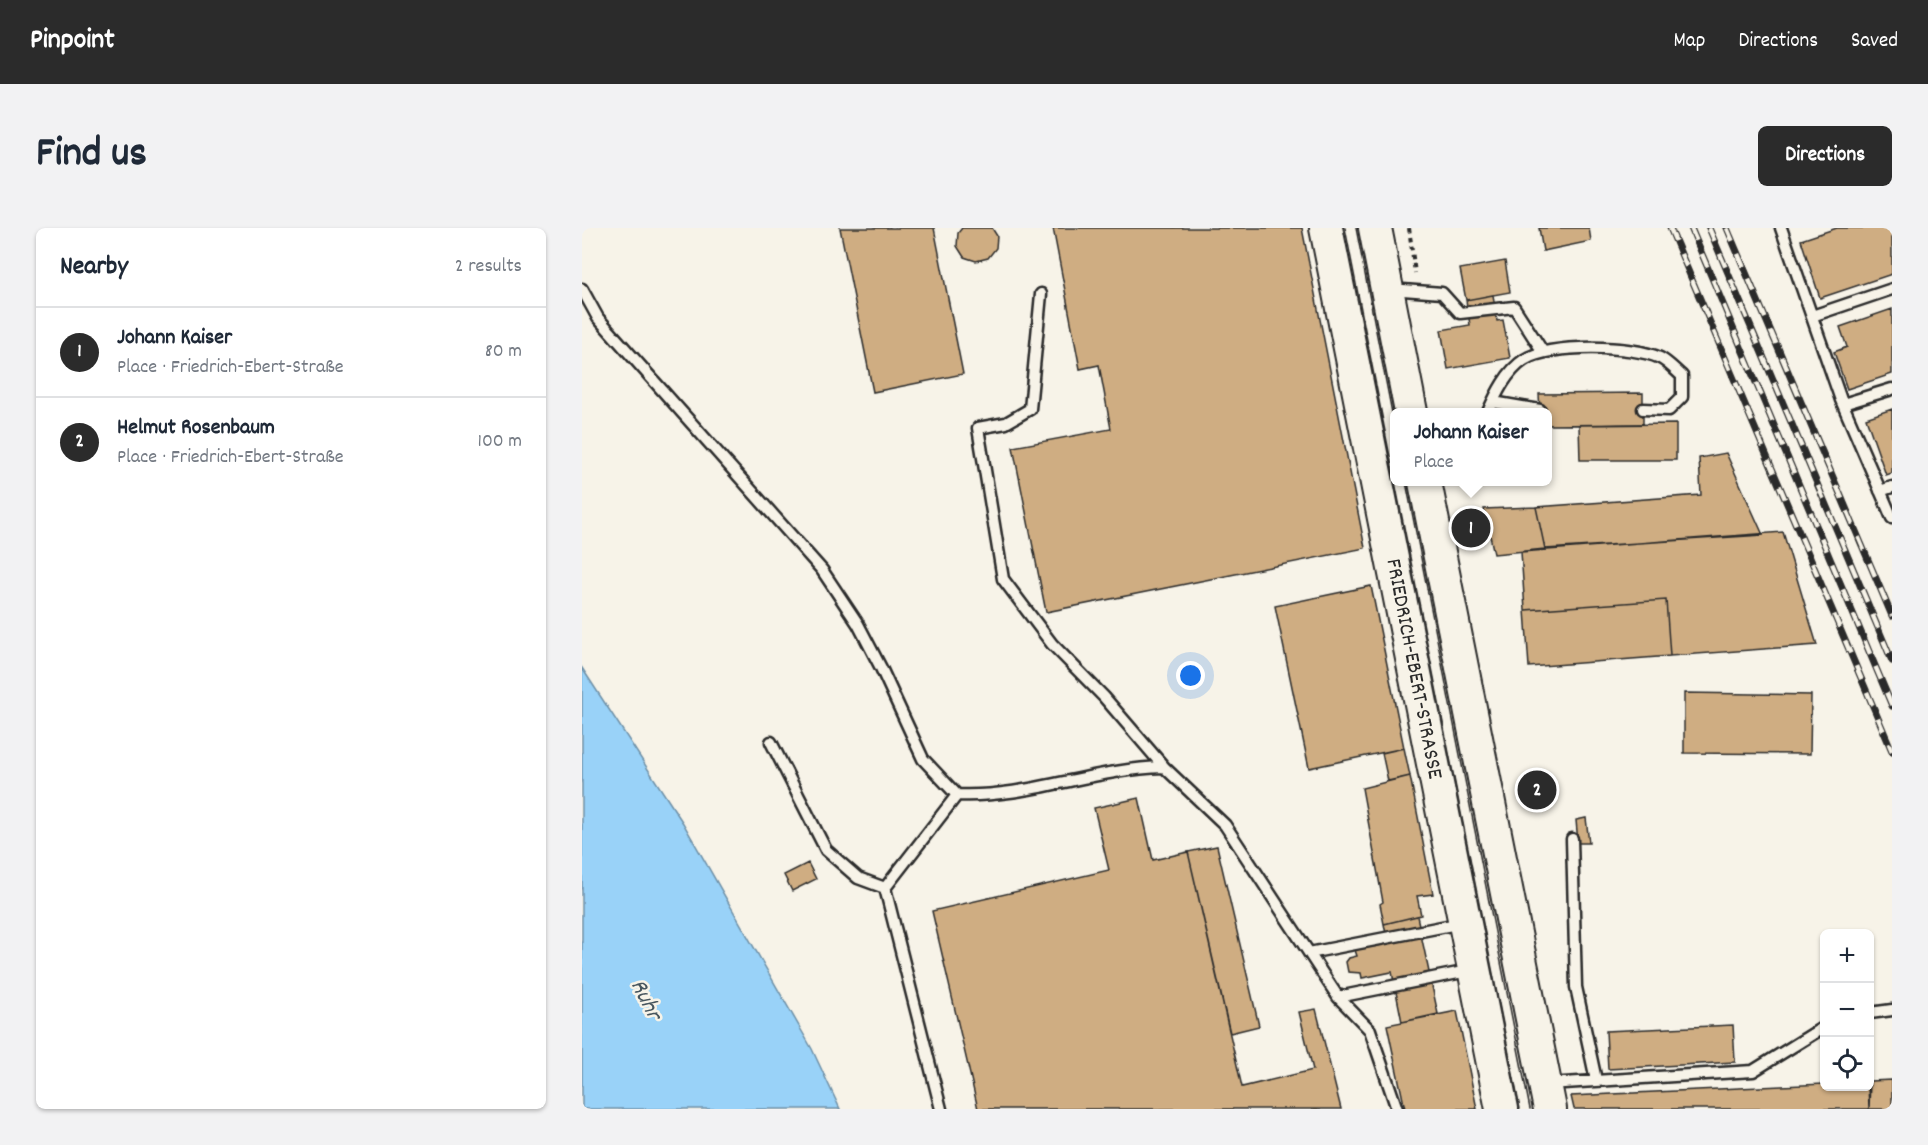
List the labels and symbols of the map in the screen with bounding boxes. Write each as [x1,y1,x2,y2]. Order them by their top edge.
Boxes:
pin: 1 [1452,506,1490,550]
street label: FRIEDRICH-EBERT-STRASSE [1376,556,1450,782]
your location [1176,661,1205,690]
pin: 2 [1518,768,1556,812]
water label: Ruhr [620,974,671,1029]

